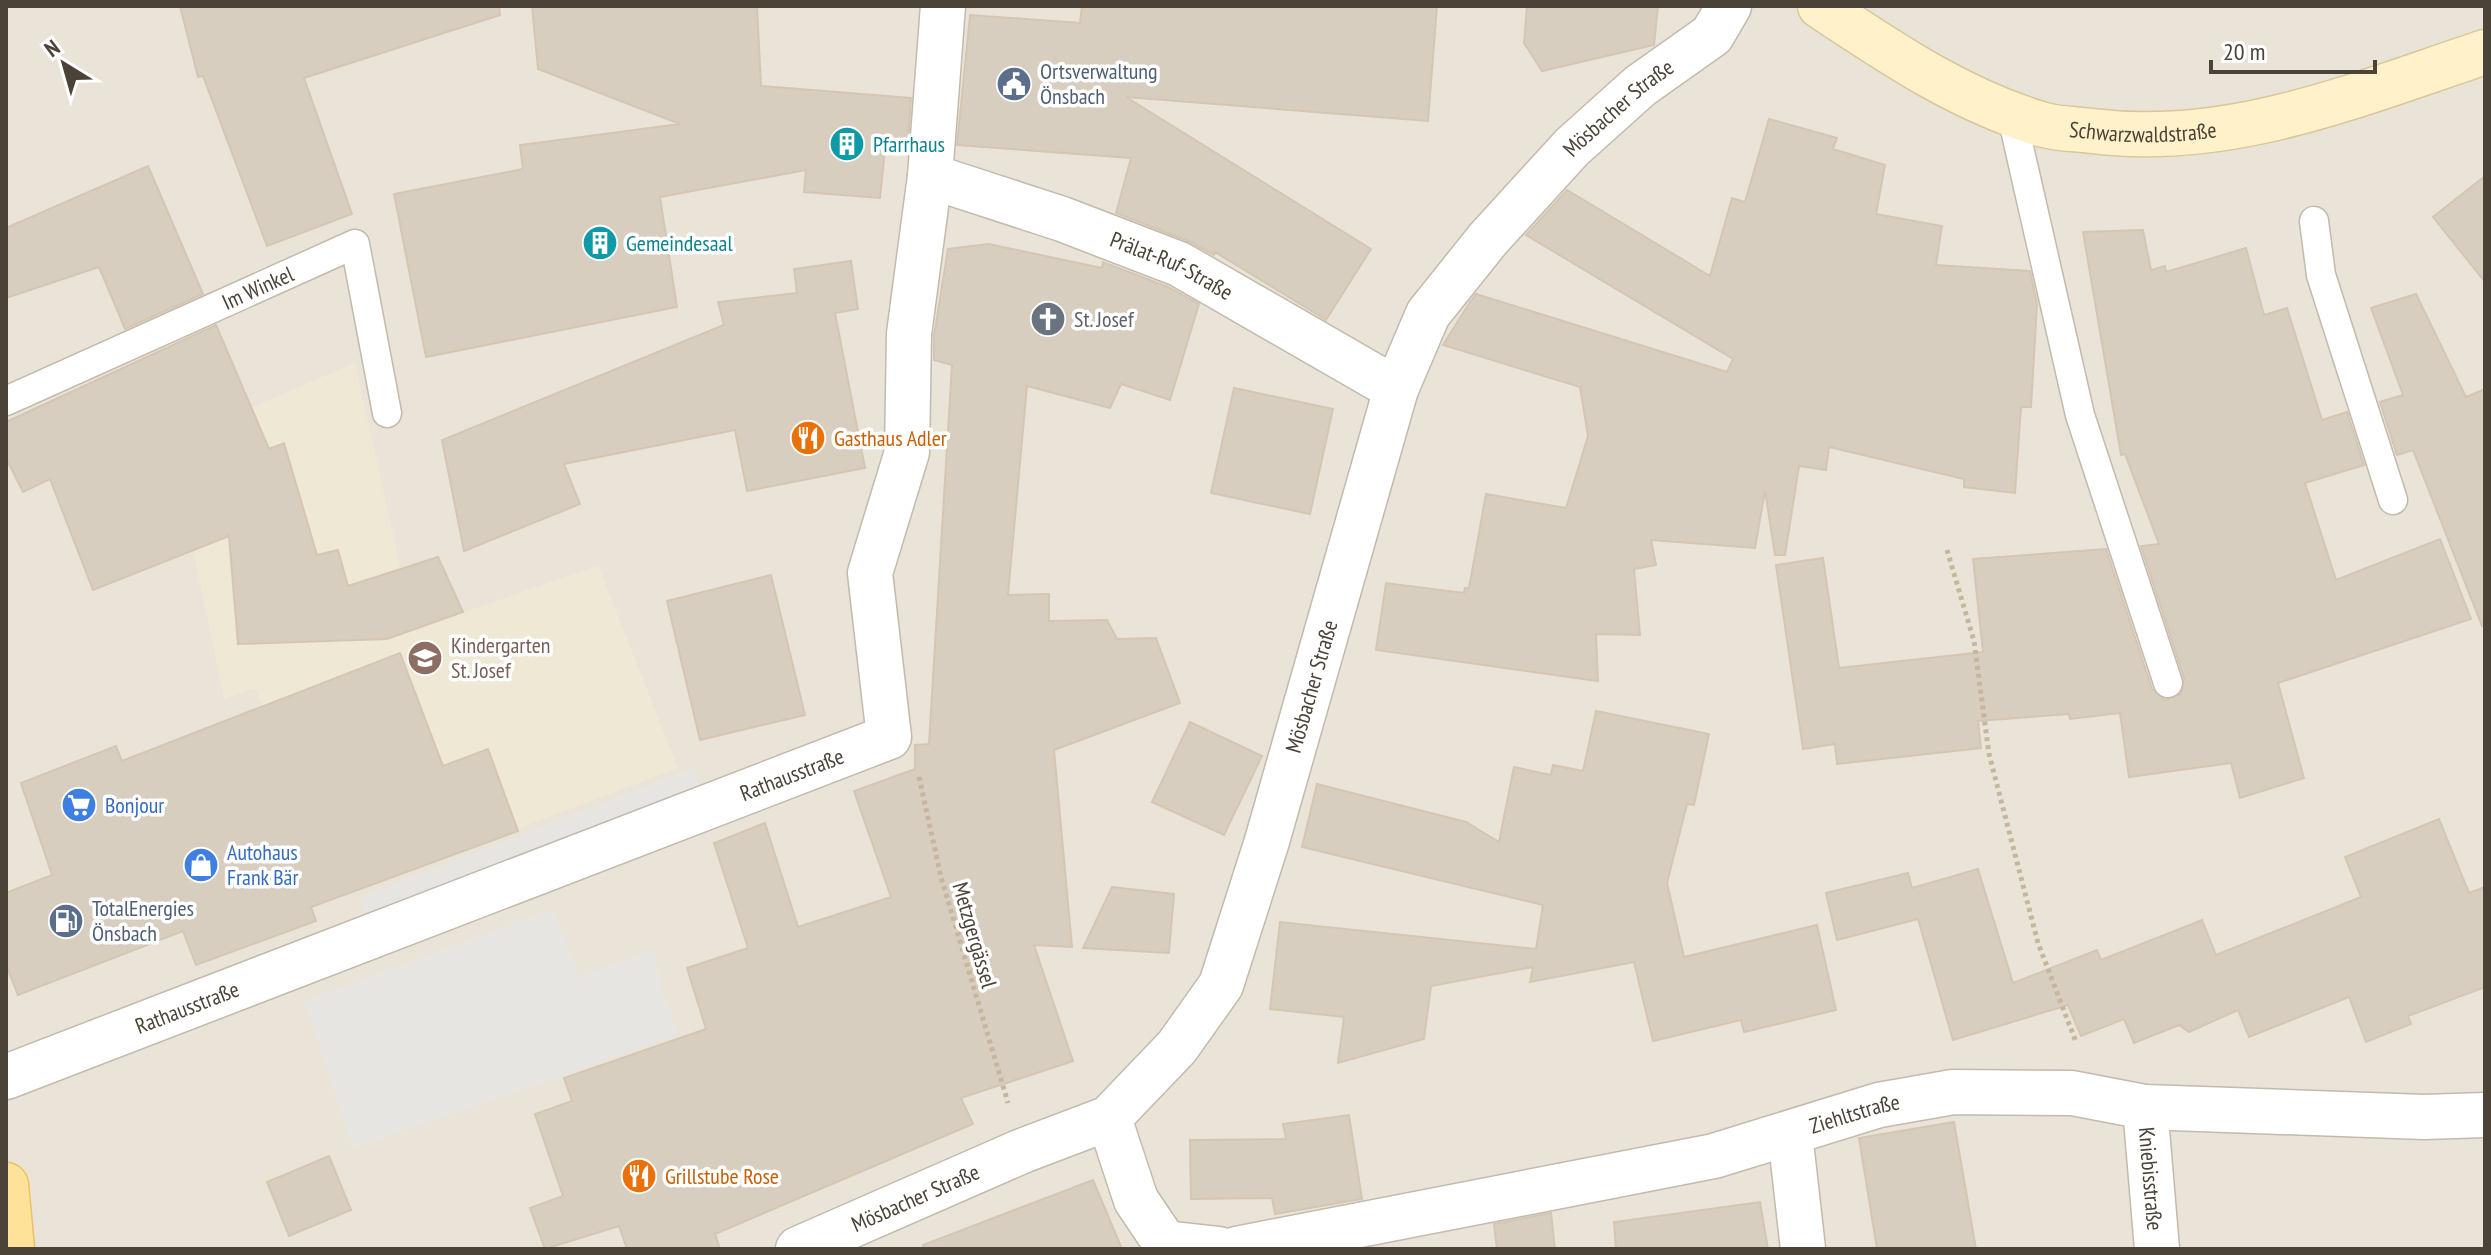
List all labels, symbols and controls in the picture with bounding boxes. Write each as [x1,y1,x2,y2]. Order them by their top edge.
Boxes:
north arrow [24,24,104,104]
scale bar [2211,24,2375,74]
text: N [39,33,65,63]
text: 20 m [2223,36,2265,67]
street label: Mösbacher Straße [1556,53,1679,162]
place label: Ortsverwaltung Önsbach [1040,57,1157,110]
public building icon: Ortsverwaltung Önsbach [995,65,1033,103]
street label: Schwarzwaldstraße [2068,115,2218,148]
building icon: Pfarrhaus [828,125,866,163]
place label: Pfarrhaus [873,130,945,158]
building icon: Gemeindesaal [581,224,619,262]
street label: Prälat-Ruf-Straße [1106,225,1238,306]
place label: Gemeindesaal [626,229,733,257]
street label: Im Winkel [217,259,299,316]
church icon: St. Josef [1029,300,1067,338]
place label: St. Josef [1074,305,1135,333]
restaurant icon: Gasthaus Adler [789,419,827,457]
place label: Gasthaus Adler [834,424,947,452]
street label: Mösbacher Straße [1279,617,1343,756]
place label: Kindergarten St. Josef [451,631,550,684]
school or university icon: Kindergarten St. Josef [406,639,444,677]
street label: Rathausstraße [736,742,848,807]
supermarket icon: Bonjour [60,786,98,824]
place label: Bonjour [105,791,164,819]
place label: Autohaus Frank Bär [227,838,298,891]
shop icon: Autohaus Frank Bär [182,846,220,884]
street label: Metzgergässel [947,879,1004,992]
place label: TotalEnergies Önsbach [92,894,194,947]
fuel station icon: TotalEnergies Önsbach [47,902,85,940]
street label: Rathausstraße [131,975,243,1040]
street label: Ziehltstraße [1806,1088,1902,1140]
street label: Kniebisstraße [2133,1126,2169,1232]
restaurant icon: Grillstube Rose [620,1157,658,1195]
street label: Mösbacher Straße [847,1157,984,1238]
place label: Grillstube Rose [665,1162,779,1190]

